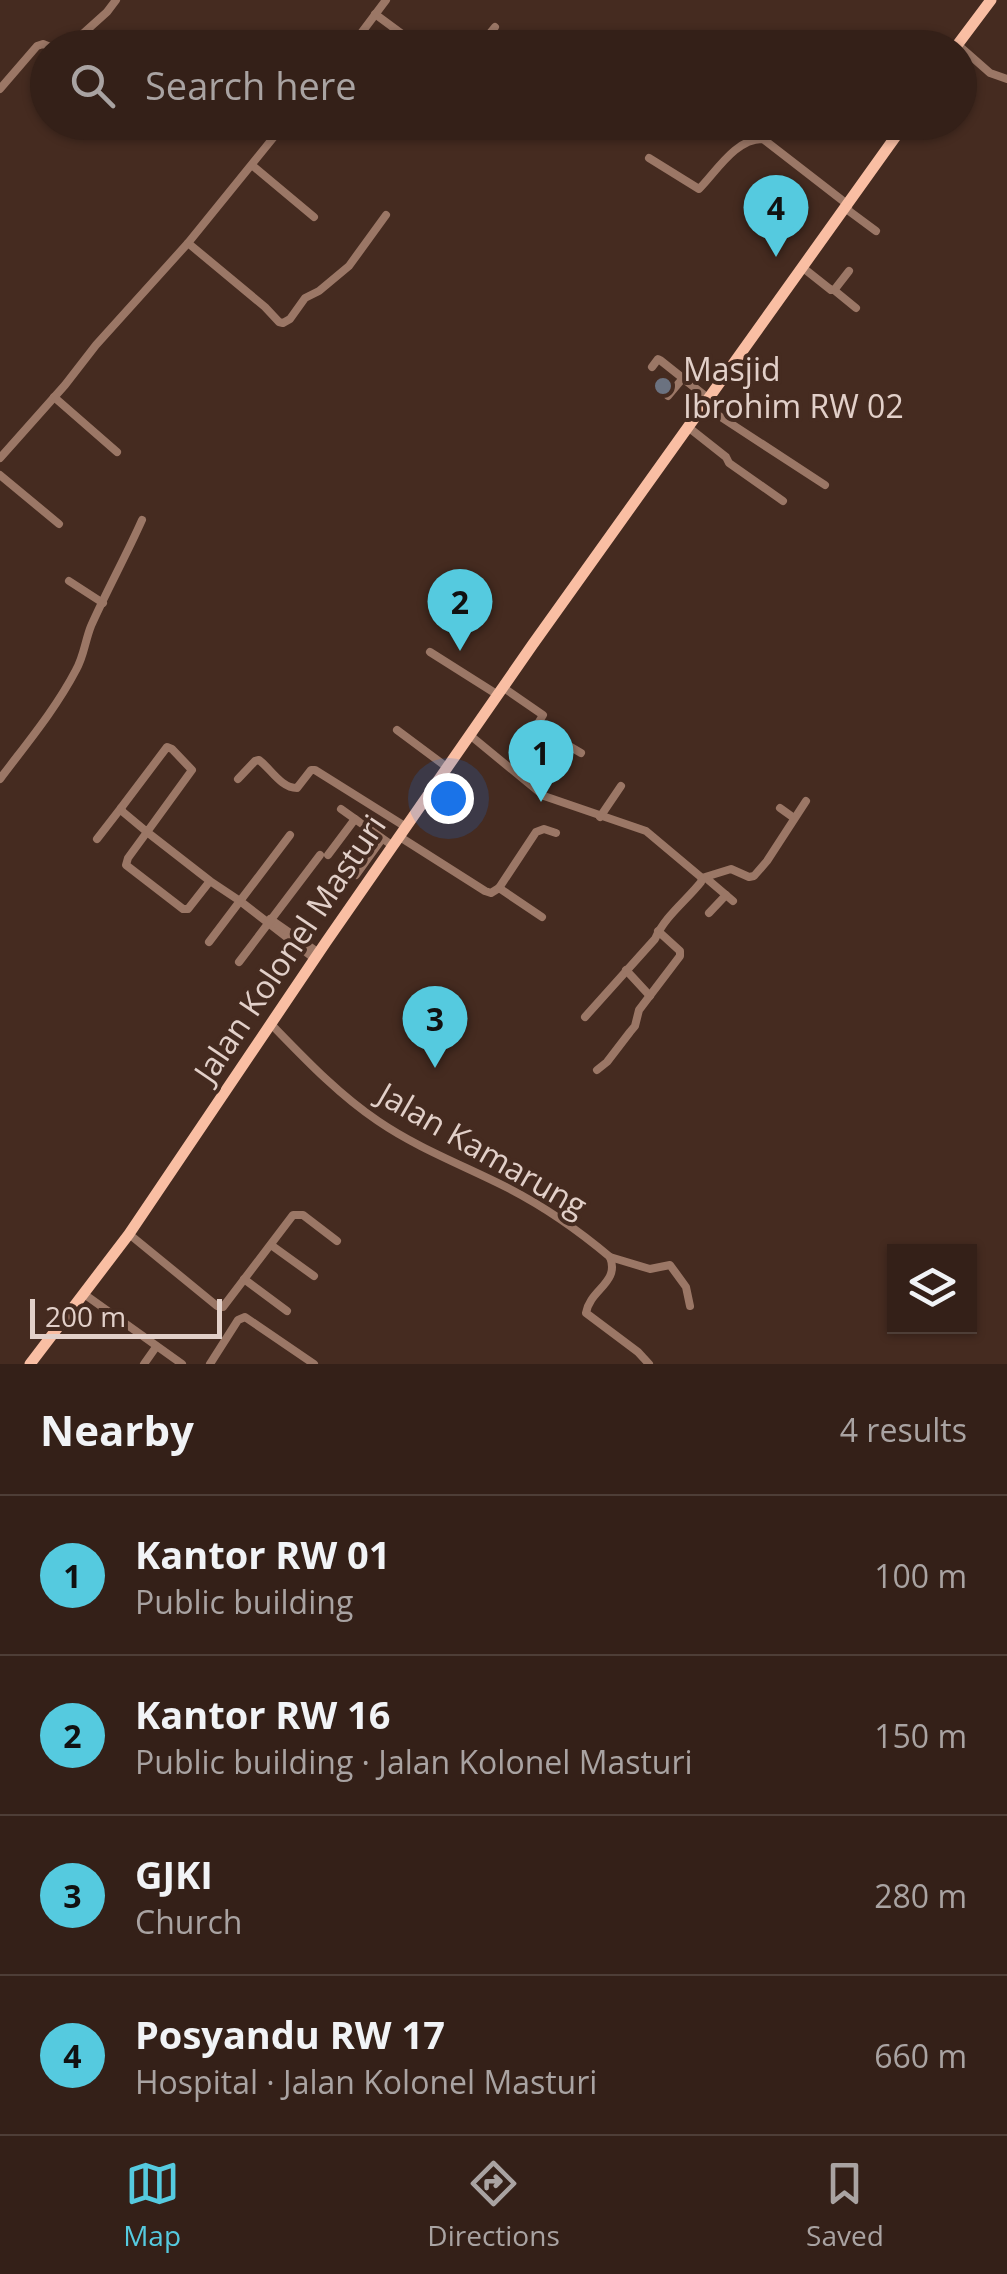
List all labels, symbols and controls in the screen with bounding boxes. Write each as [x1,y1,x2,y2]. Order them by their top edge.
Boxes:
search box [30,30,977,140]
icon: search [65,58,120,113]
text: Search here [145,59,357,111]
pin: 4 [744,174,808,257]
place label: Masjid Ibrohim RW 02 [683,347,904,427]
marker: Masjid Ibrohim RW 02 [652,375,674,397]
pin: 2 [428,568,492,651]
pin: 1 [508,720,574,802]
your location [423,773,474,824]
street label: Jalan Kolonel Masturi [182,806,395,1093]
pin: 3 [402,986,468,1068]
street label: Jalan Kamarung [368,1070,595,1226]
map controls [887,1244,977,1334]
button: layers [887,1244,977,1334]
scale bar [30,1294,222,1338]
text: 200 m [45,1297,126,1335]
text: Nearby [40,1401,194,1458]
text: 4 results [840,1408,967,1451]
text: Kantor RW 01 [135,1528,390,1580]
text: 1 [63,1554,82,1597]
text: 100 m [874,1554,967,1597]
text: Public building [135,1580,353,1623]
text: Kantor RW 16 [135,1688,390,1740]
text: 2 [63,1714,82,1757]
text: 150 m [874,1714,967,1757]
text: Public building · Jalan Kolonel Masturi [135,1740,693,1783]
text: GJKI [135,1848,213,1900]
text: 3 [63,1874,82,1917]
text: 280 m [874,1874,967,1917]
text: Church [135,1900,242,1943]
text: Posyandu RW 17 [135,2008,445,2060]
text: 4 [63,2034,82,2077]
text: 660 m [874,2034,967,2077]
text: Hospital · Jalan Kolonel Masturi [135,2060,597,2103]
tab: Map [123,2156,181,2254]
tab: Directions [427,2156,560,2254]
tab: Saved [806,2156,884,2254]

